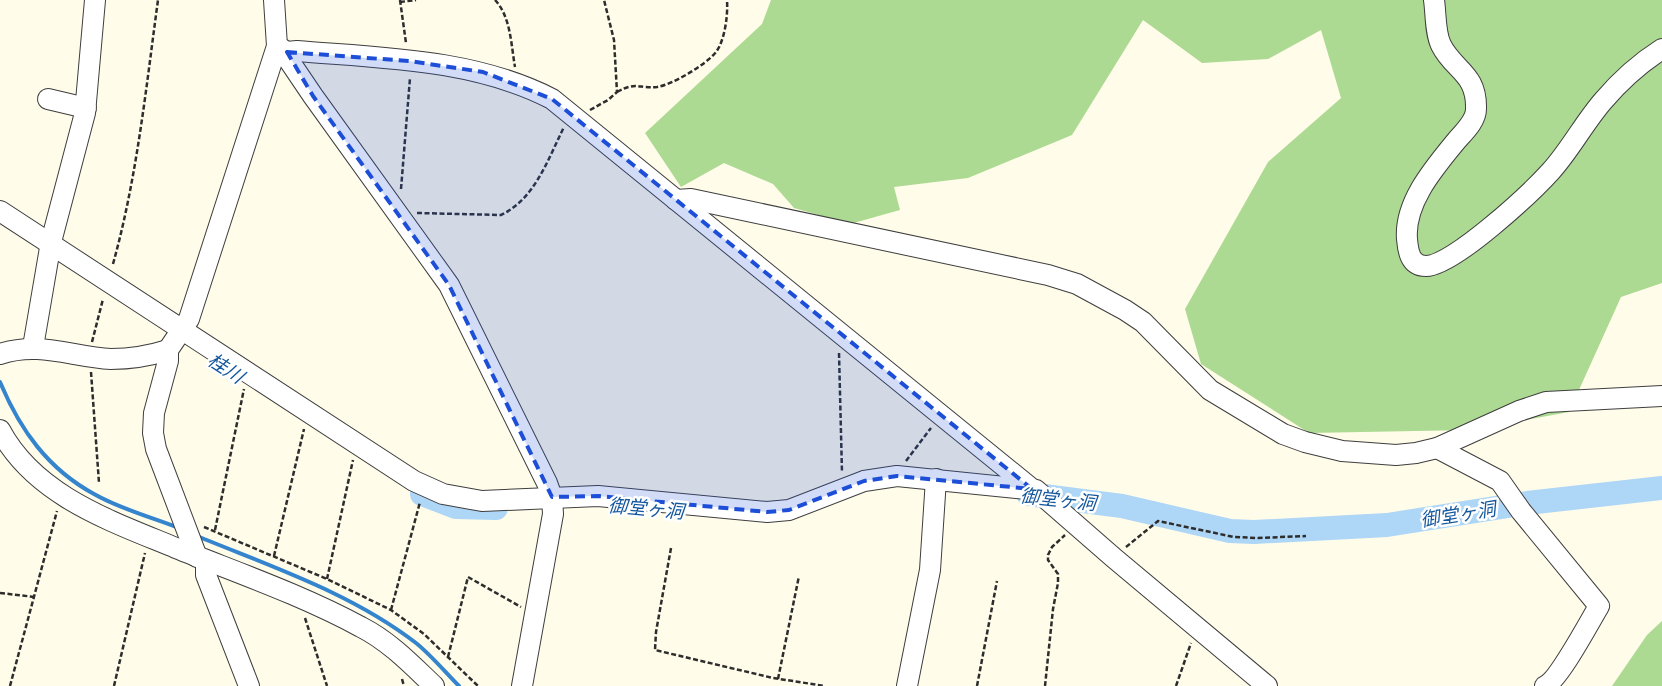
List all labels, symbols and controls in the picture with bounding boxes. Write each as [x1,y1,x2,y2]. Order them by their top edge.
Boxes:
water label: 桂川 [204,348,250,389]
water label: 御堂ヶ洞 [1019,484,1100,515]
water label: 御堂ヶ洞 [607,494,688,524]
water label: 御堂ヶ洞 [1419,497,1500,532]

